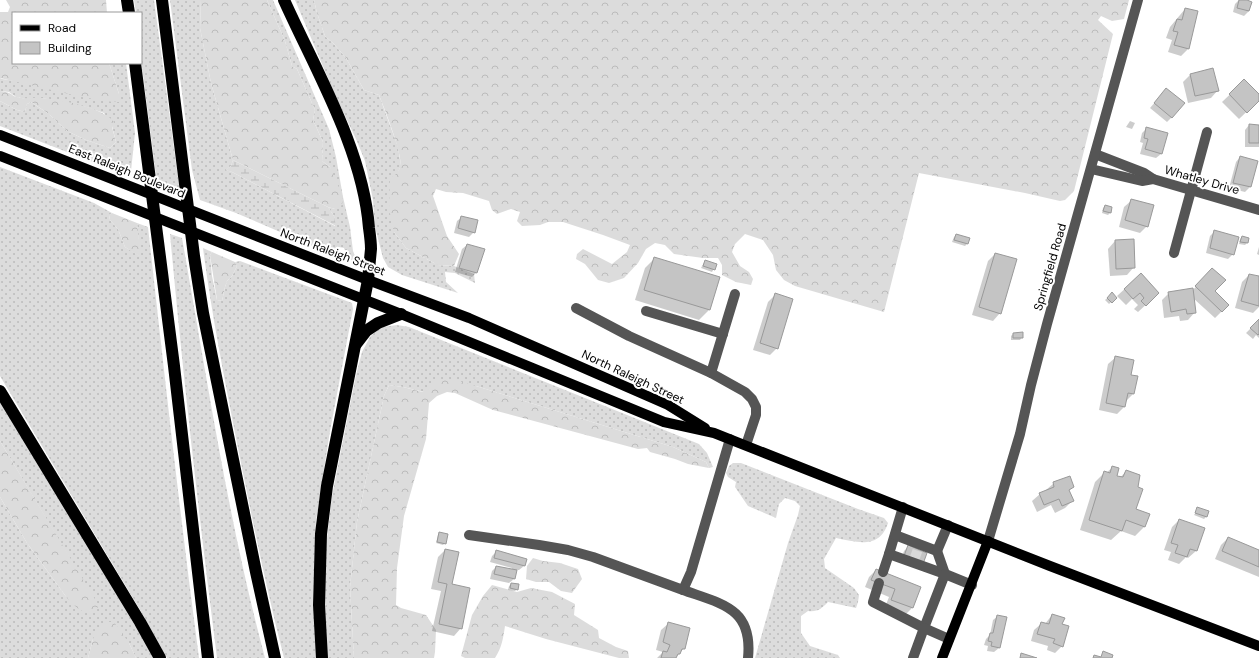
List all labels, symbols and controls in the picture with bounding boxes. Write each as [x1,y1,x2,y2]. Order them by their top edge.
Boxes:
legend [12,12,142,64]
text: Road [48,20,76,36]
text: Building [48,40,92,56]
street label: East Raleigh Boulevard [66,140,188,202]
street label: Whatley Drive [1163,162,1241,198]
street label: Springfield Road [1030,221,1070,313]
street label: North Raleigh Street [278,225,388,280]
street label: North Raleigh Street [579,346,687,408]

